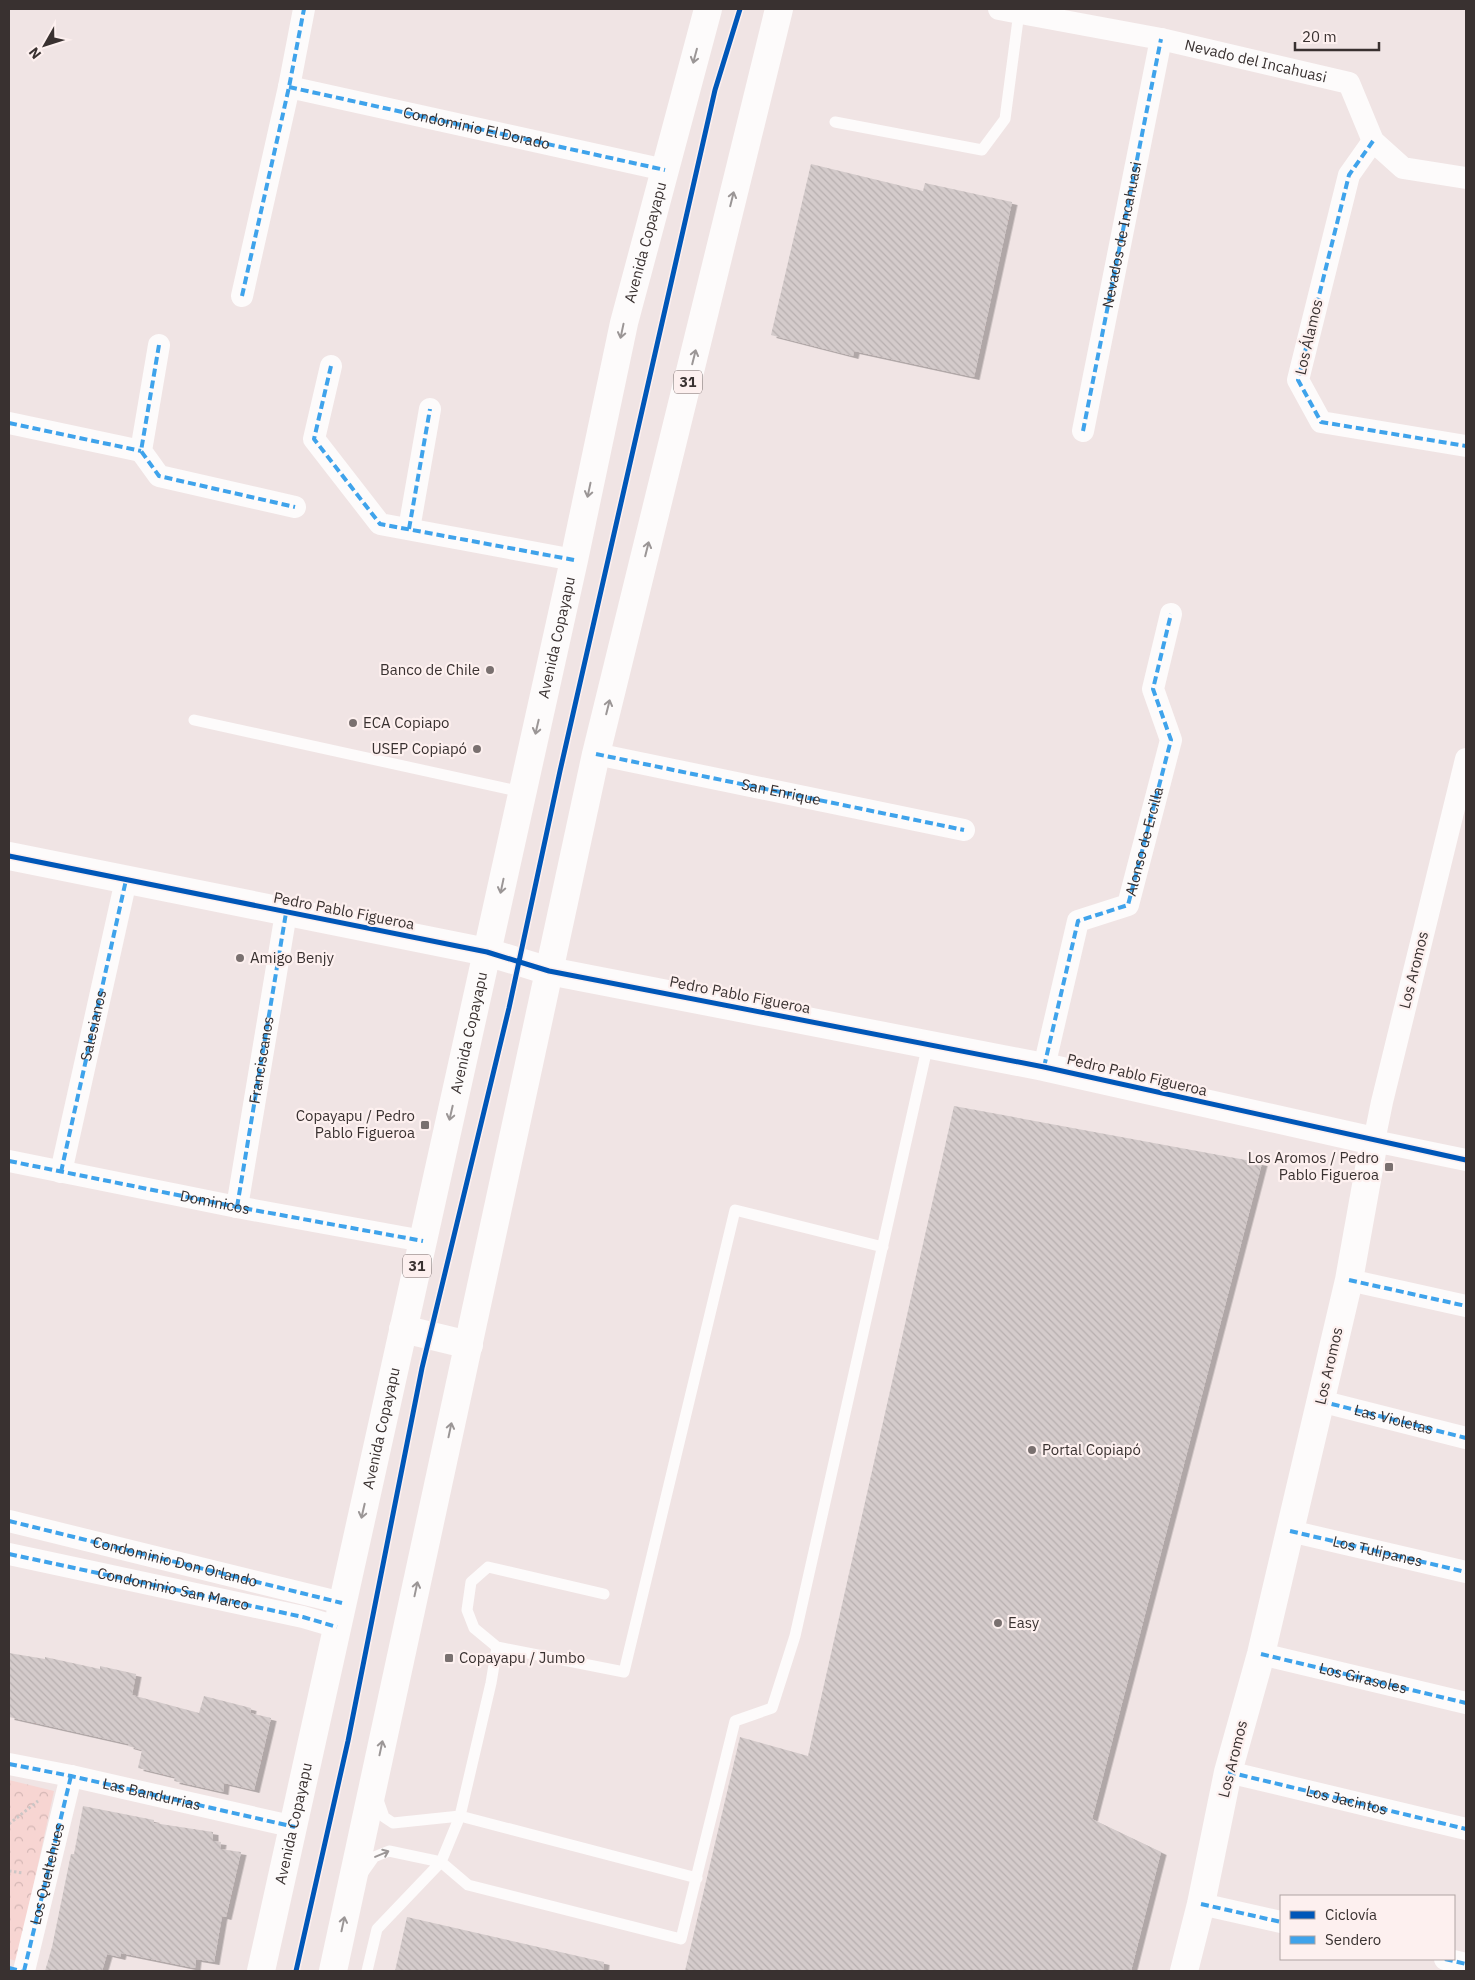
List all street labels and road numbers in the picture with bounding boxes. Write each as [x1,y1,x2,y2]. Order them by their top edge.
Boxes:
street label: Nevado del Incahuasi [1183,35,1329,87]
street label: Condominio El Dorado [401,102,552,153]
street label: Nevados de Incahuasi [1098,160,1145,310]
street label: Avenida Copayapu [620,180,670,305]
street label: Los Álamos [1291,297,1326,377]
road number: 31 [674,371,702,394]
street label: Avenida Copayapu [534,575,579,700]
street label: San Enrique [740,774,823,809]
street label: Alonso de Ercilla [1121,785,1167,898]
street label: Pedro Pablo Figueroa [272,888,416,934]
street label: Los Aromos [1395,929,1432,1010]
street label: Avenida Copayapu [446,970,491,1095]
street label: Pedro Pablo Figueroa [668,972,812,1018]
street label: Salesianos [76,988,110,1063]
street label: Franciscanos [244,1015,278,1105]
street label: Pedro Pablo Figueroa [1065,1049,1209,1100]
street label: Dominicos [178,1186,251,1218]
road number: 31 [403,1254,431,1278]
street label: Los Aromos [1310,1325,1347,1406]
street label: Avenida Copayapu [358,1365,404,1491]
street label: Las Violetas [1352,1400,1435,1438]
street label: Los Tulipanes [1331,1531,1425,1571]
street label: Condominio Don Orlando [91,1532,259,1591]
street label: Condominio San Marco [96,1563,251,1614]
street label: Los Girasoles [1317,1658,1409,1698]
street label: Los Aromos [1214,1718,1251,1799]
street label: Avenida Copayapu [270,1761,316,1886]
street label: Las Bandurrias [101,1774,203,1814]
street label: Los Jacintos [1304,1781,1389,1819]
street label: Los Queltehues [26,1821,68,1927]

